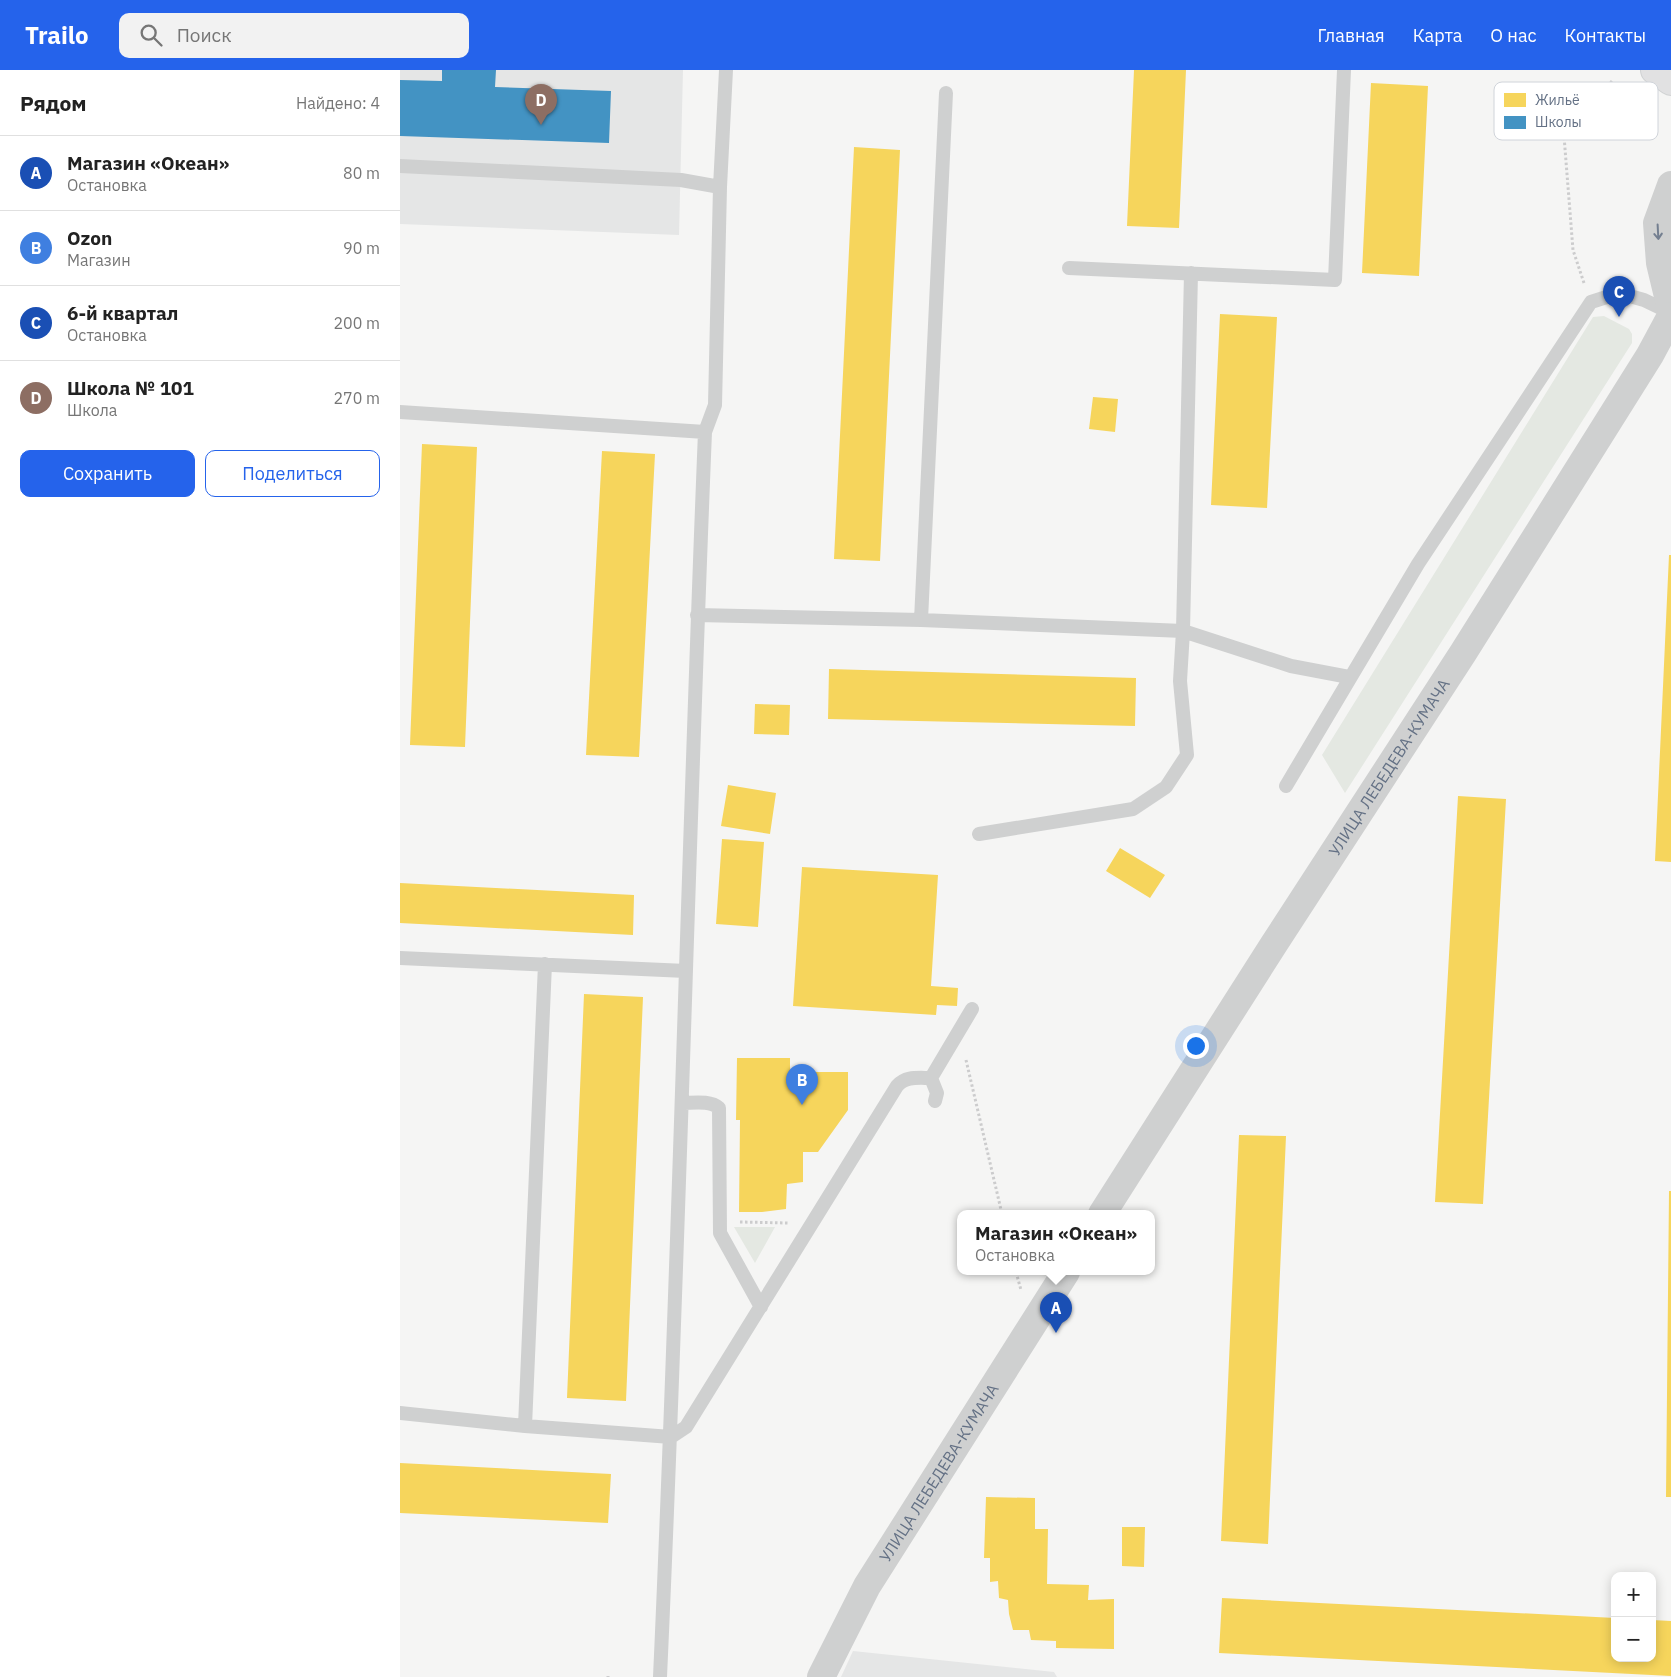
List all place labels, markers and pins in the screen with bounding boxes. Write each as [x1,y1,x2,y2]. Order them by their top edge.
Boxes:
pin: D [525,84,557,125]
pin: C [1603,276,1635,317]
pin: B [786,1064,818,1105]
pin: A [1040,1292,1072,1333]

